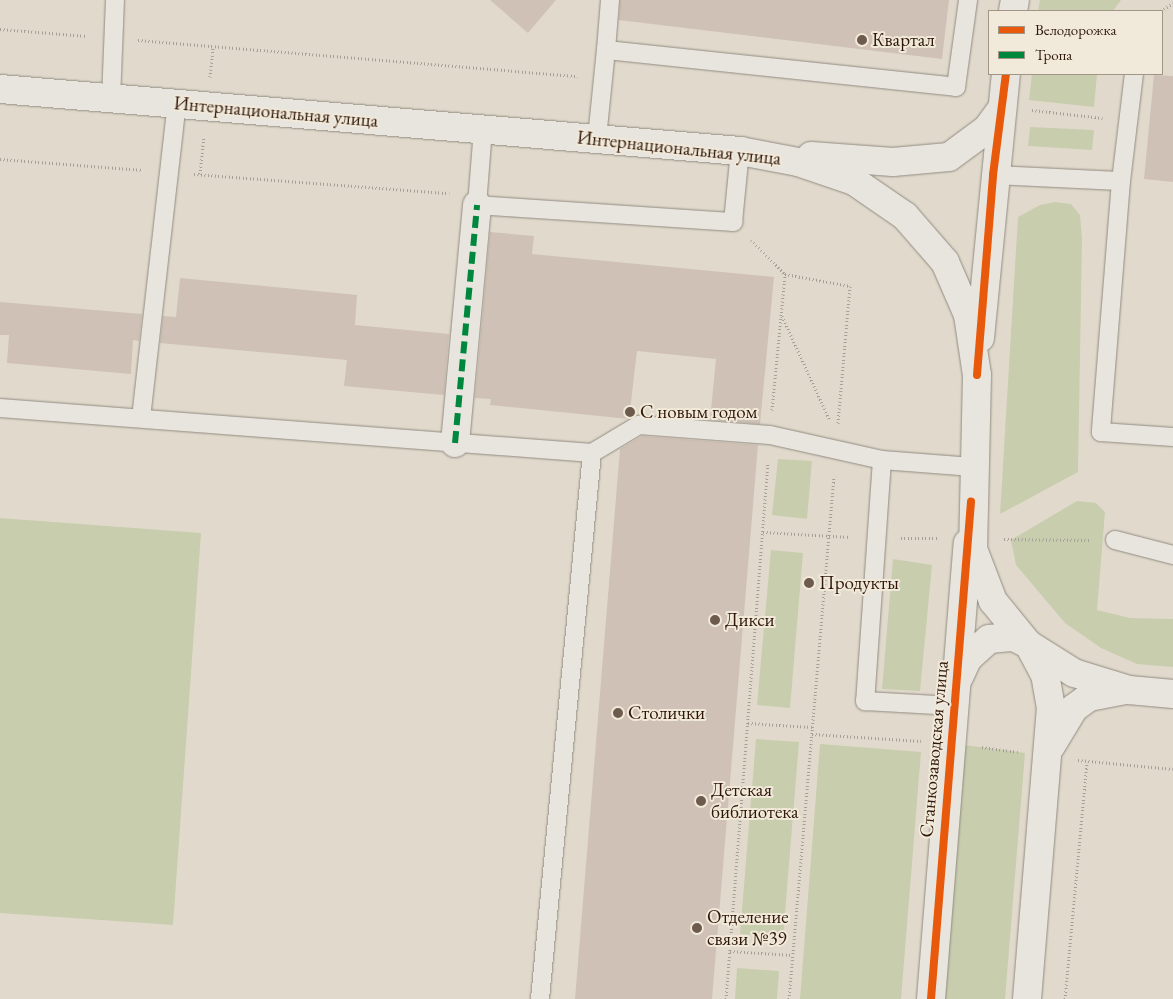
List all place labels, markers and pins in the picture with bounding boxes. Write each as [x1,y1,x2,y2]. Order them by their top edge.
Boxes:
place label: Квартал [872,29,935,51]
marker: Квартал [856,34,868,46]
place label: С новым годом [640,401,757,423]
marker: С новым годом [624,406,636,418]
place label: Продукты [819,572,899,594]
marker: Продукты [803,577,815,589]
place label: Дикси [725,609,775,631]
marker: Дикси [709,614,721,626]
place label: Столички [628,702,705,724]
marker: Столички [612,707,624,719]
place label: Детская библиотека [711,779,799,823]
marker: Детская библиотека [695,795,707,807]
place label: Отделение связи №39 [707,906,789,950]
marker: Отделение связи №39 [691,922,703,934]

